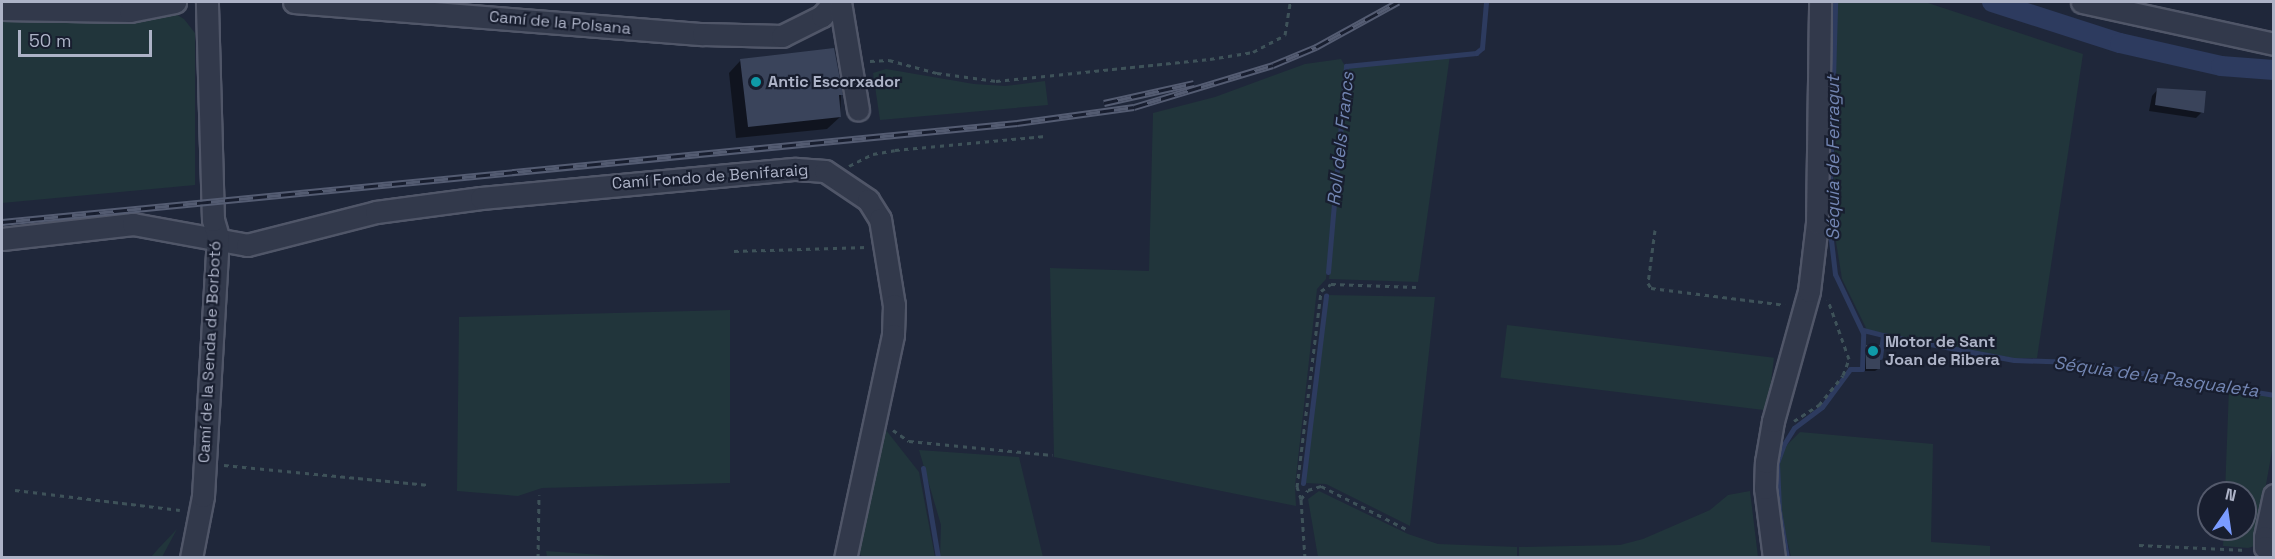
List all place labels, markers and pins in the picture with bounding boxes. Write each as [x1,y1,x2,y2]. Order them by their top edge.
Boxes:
place label: Antic Escorxador [768,72,900,92]
marker: Antic Escorxador [749,75,763,89]
place label: Motor de Sant Joan de Ribera [1885,332,2000,370]
marker: Motor de Sant Joan de Ribera [1866,344,1880,358]

